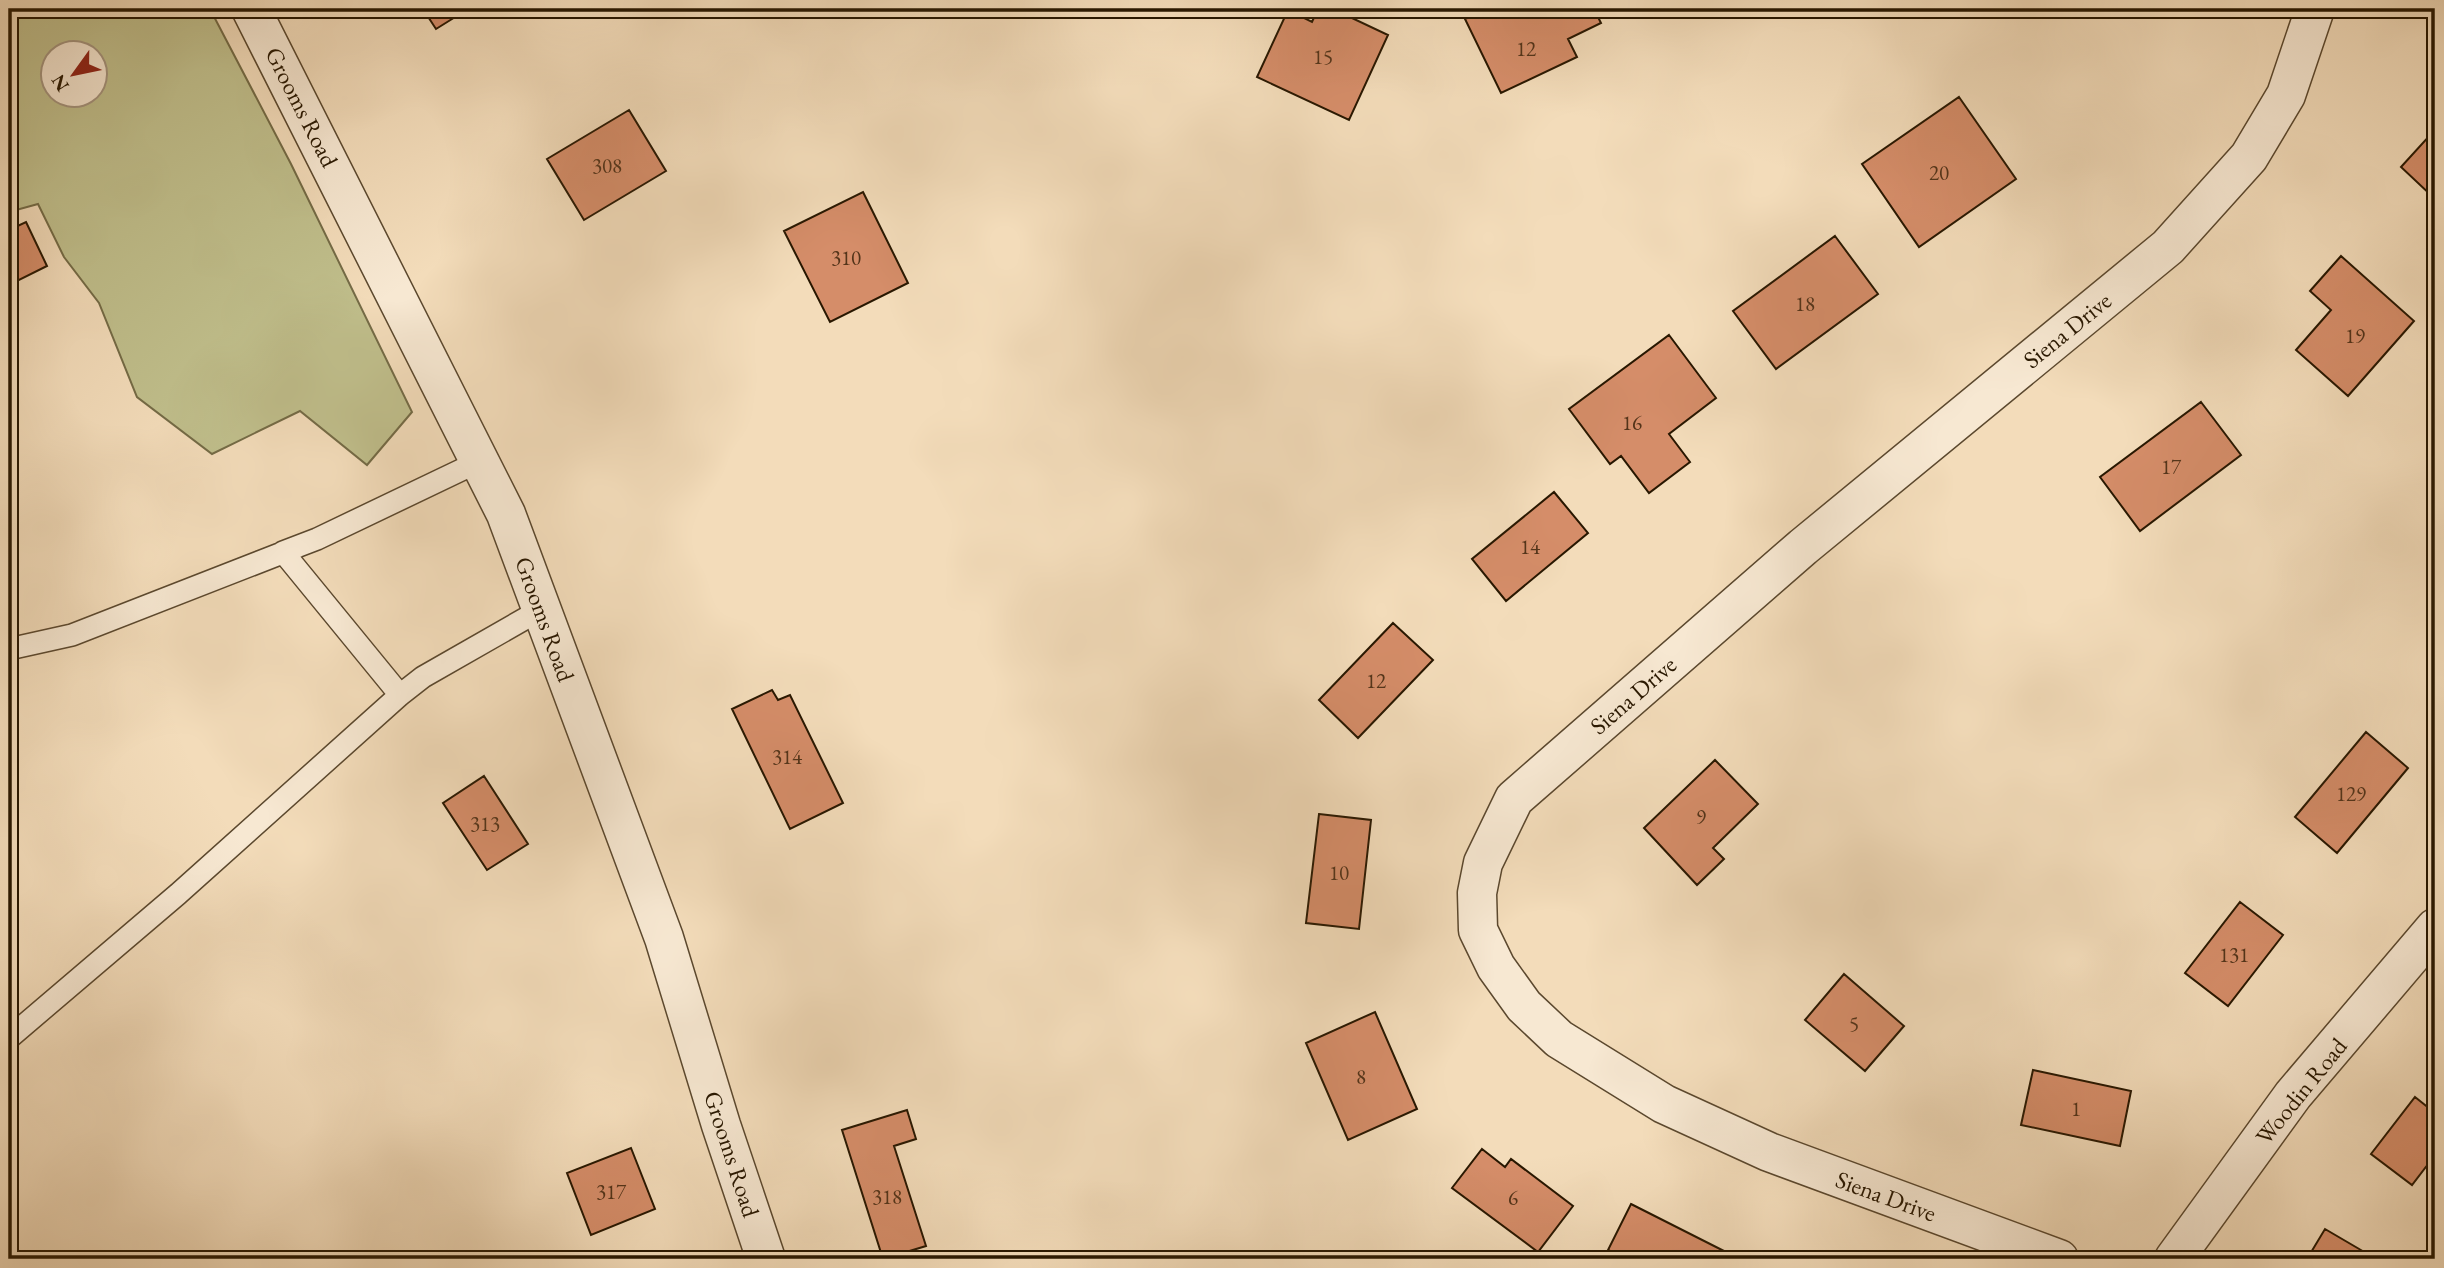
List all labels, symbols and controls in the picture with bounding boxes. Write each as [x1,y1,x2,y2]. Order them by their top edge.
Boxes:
house number: 12 [1516,35,1536,62]
north arrow [38,38,108,108]
street label: Grooms Road [259,42,346,173]
house number: 15 [1313,43,1333,70]
text: N [45,69,75,96]
house number: 308 [592,152,622,179]
house number: 20 [1929,159,1949,186]
house number: 310 [831,244,861,271]
street label: Siena Drive [2017,285,2117,375]
house number: 18 [1795,290,1815,317]
house number: 19 [2345,322,2365,349]
house number: 16 [1622,409,1642,436]
house number: 17 [2161,453,2182,480]
house number: 14 [1520,533,1541,560]
street label: Grooms Road [508,552,582,687]
street label: Siena Drive [1583,649,1683,741]
house number: 12 [1366,667,1386,694]
house number: 314 [772,743,803,770]
house number: 129 [2336,780,2366,807]
house number: 9 [1696,803,1706,830]
house number: 313 [470,810,500,837]
house number: 10 [1329,859,1349,886]
house number: 131 [2219,941,2249,968]
house number: 5 [1849,1010,1859,1037]
street label: Woodin Road [2248,1030,2354,1151]
house number: 8 [1356,1063,1366,1090]
street label: Grooms Road [697,1087,767,1222]
house number: 1 [2071,1095,2081,1122]
street label: Siena Drive [1831,1164,1941,1228]
house number: 317 [596,1178,627,1205]
house number: 318 [872,1183,902,1210]
house number: 6 [1508,1184,1518,1211]

